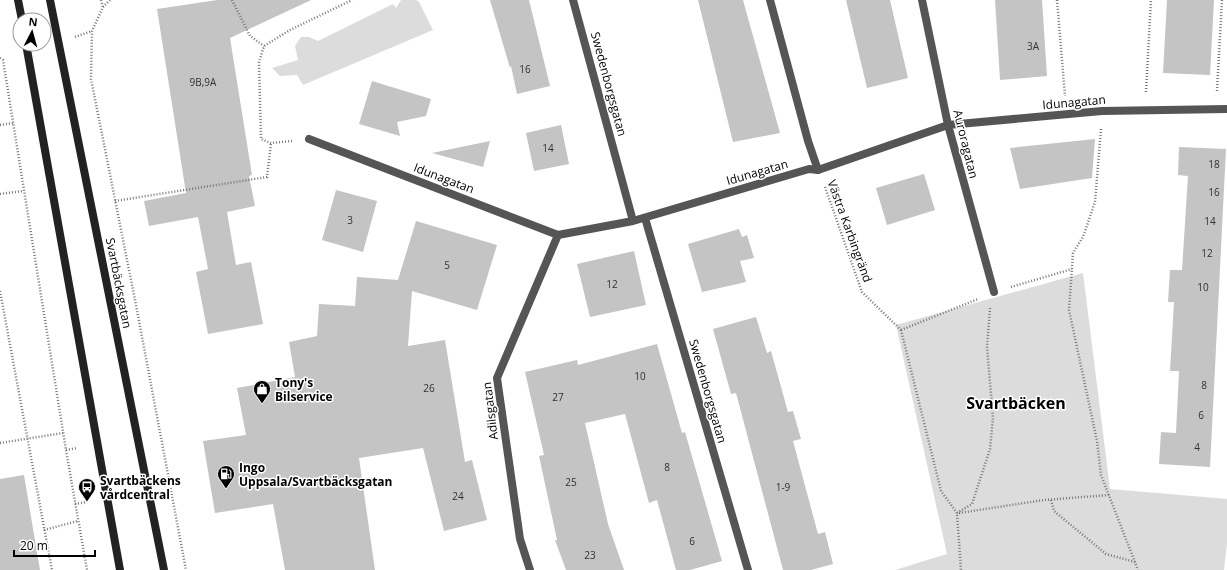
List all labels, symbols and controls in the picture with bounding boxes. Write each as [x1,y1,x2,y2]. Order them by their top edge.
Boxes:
north arrow [12,12,52,52]
text: N [28,14,38,29]
street label: Swedenborgsgatan [587,30,631,138]
house number: 3A [1027,39,1040,53]
house number: 16 [519,62,531,76]
house number: 9B,9A [190,75,217,89]
street label: Idunagatan [1042,91,1106,113]
street label: Auroragatan [949,108,983,180]
house number: 14 [542,141,554,155]
street label: Idunagatan [724,155,790,189]
house number: 18 [1208,157,1220,171]
street label: Idunagatan [411,159,477,197]
street label: Västra Karbingränd [824,177,876,285]
house number: 16 [1208,185,1220,199]
house number: 3 [347,213,353,227]
house number: 14 [1204,214,1216,228]
street label: Svartbäcksgatan [102,236,136,330]
house number: 12 [1201,246,1213,260]
house number: 5 [444,258,450,272]
house number: 12 [606,277,618,291]
house number: 10 [1197,280,1209,294]
street label: Swedenborgsgatan [685,337,731,445]
house number: 10 [634,369,646,383]
place label: Tony's Bilservice [275,374,333,405]
house number: 8 [1201,378,1207,392]
shop icon: Tony's Bilservice [252,379,272,404]
house number: 26 [423,381,435,395]
street label: Adilsgatan [478,381,502,441]
house number: 27 [552,390,564,404]
district label: Svartbäcken [966,392,1066,414]
house number: 6 [1198,408,1204,422]
house number: 4 [1194,440,1200,454]
place label: Ingo Uppsala/Svartbäcksgatan [239,459,392,490]
house number: 8 [664,460,670,474]
fuel station icon: Ingo Uppsala/Svartbäcksgatan [216,464,236,489]
place label: Svartbäckens vårdcentral [100,472,181,503]
house number: 25 [565,475,577,489]
bus stop icon: Svartbäckens vårdcentral [77,477,97,502]
house number: 1-9 [776,480,791,494]
house number: 24 [452,489,464,503]
scale bar [14,532,95,558]
house number: 6 [689,534,695,548]
text: 20 m [20,537,48,554]
house number: 23 [584,548,596,562]

